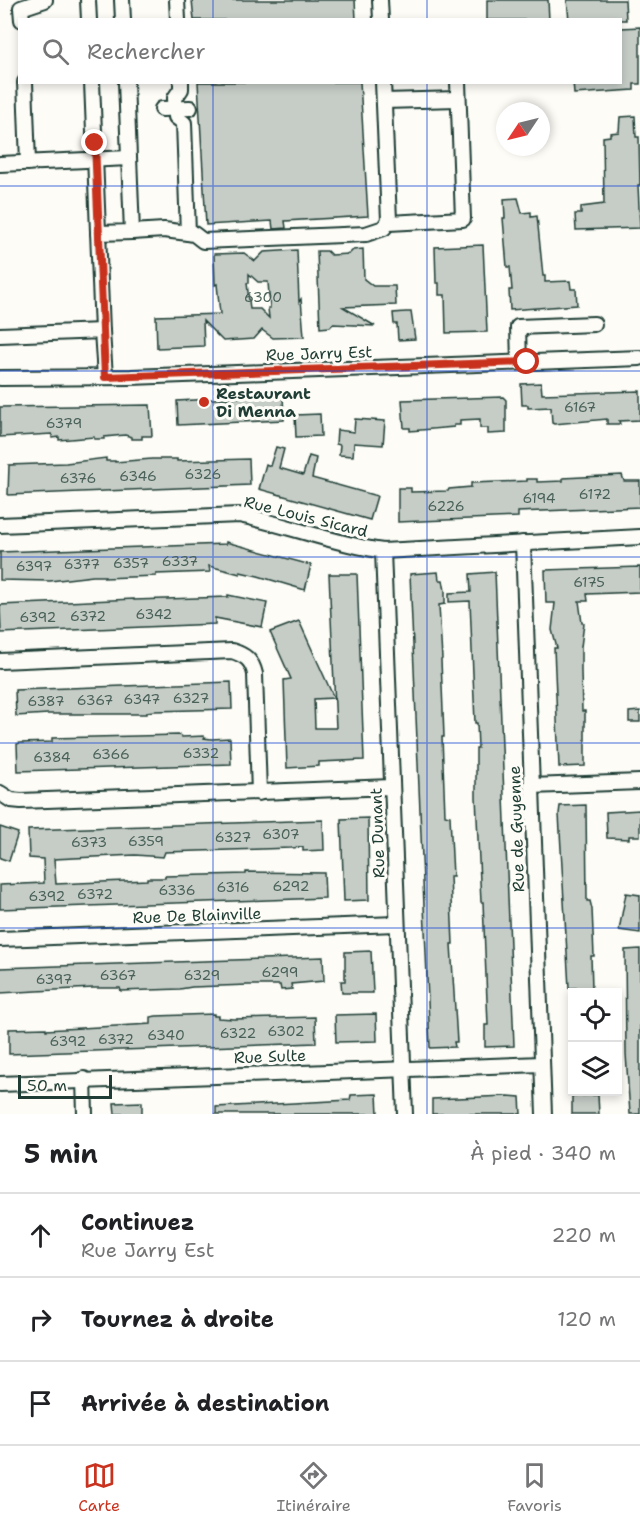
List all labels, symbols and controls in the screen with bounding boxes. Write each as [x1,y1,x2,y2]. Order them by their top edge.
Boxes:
search box [18,18,622,84]
icon: search [39,35,72,68]
text: Rechercher [87,37,206,66]
north arrow [496,102,550,156]
route end [81,129,107,155]
house number: 6300 [244,288,282,306]
street label: Rue Jarry Est [265,341,373,366]
route start [513,348,539,374]
place label: Restaurant Di Menna [216,383,311,422]
marker: Restaurant Di Menna [197,395,211,409]
house number: 6167 [564,398,596,416]
house number: 6379 [46,414,82,432]
house number: 6326 [185,465,221,483]
house number: 6346 [119,467,157,485]
house number: 6376 [60,469,96,487]
house number: 6172 [579,485,611,503]
house number: 6194 [522,489,556,507]
street label: Rue Louis Sicard [242,491,370,542]
house number: 6226 [428,497,465,515]
house number: 6337 [162,552,198,570]
house number: 6357 [113,554,149,572]
house number: 6377 [64,555,100,573]
house number: 6397 [16,557,52,575]
house number: 6175 [573,573,605,591]
house number: 6342 [136,605,172,623]
house number: 6372 [70,607,106,625]
house number: 6392 [20,608,56,626]
house number: 6327 [173,689,209,707]
house number: 6347 [124,690,160,708]
house number: 6367 [77,691,113,709]
house number: 6387 [27,692,65,710]
house number: 6332 [183,744,219,762]
house number: 6366 [92,745,130,763]
house number: 6384 [33,748,71,766]
street label: Rue de Guyenne [504,765,529,893]
street label: Rue Dunant [365,787,390,879]
house number: 6307 [262,825,300,843]
house number: 6327 [215,828,251,846]
house number: 6359 [128,832,164,850]
house number: 6373 [71,833,107,851]
house number: 6292 [273,877,309,895]
house number: 6316 [216,878,250,896]
house number: 6336 [158,881,196,899]
house number: 6372 [77,885,113,903]
house number: 6392 [29,887,65,905]
street label: Rue De Blainville [132,903,262,928]
house number: 6299 [261,963,299,981]
house number: 6367 [100,966,136,984]
house number: 6329 [184,966,220,984]
house number: 6397 [36,970,72,988]
map controls [568,988,622,1096]
button: locate [568,988,622,1042]
house number: 6302 [267,1022,305,1040]
house number: 6322 [220,1024,256,1042]
house number: 6340 [147,1026,185,1044]
house number: 6372 [98,1030,134,1048]
house number: 6392 [50,1032,86,1050]
button: layers [568,1042,622,1096]
street label: Rue Sulte [233,1045,307,1068]
scale bar [18,1072,112,1100]
text: 50 m [27,1075,67,1096]
text: 5 min [24,1136,98,1171]
text: À pied · 340 m [470,1140,616,1166]
text: Continuez [81,1208,194,1237]
icon: ahead [24,1219,57,1252]
text: 220 m [552,1222,616,1248]
text: Rue Jarry Est [81,1237,214,1263]
icon: right [24,1303,57,1336]
text: Tournez à droite [81,1305,274,1334]
text: 120 m [557,1306,616,1332]
icon: arrive [24,1387,57,1420]
text: Arrivée à destination [81,1389,329,1418]
tab: Carte [78,1459,120,1516]
tab: Itinéraire [277,1459,351,1516]
tab: Favoris [507,1459,562,1516]

